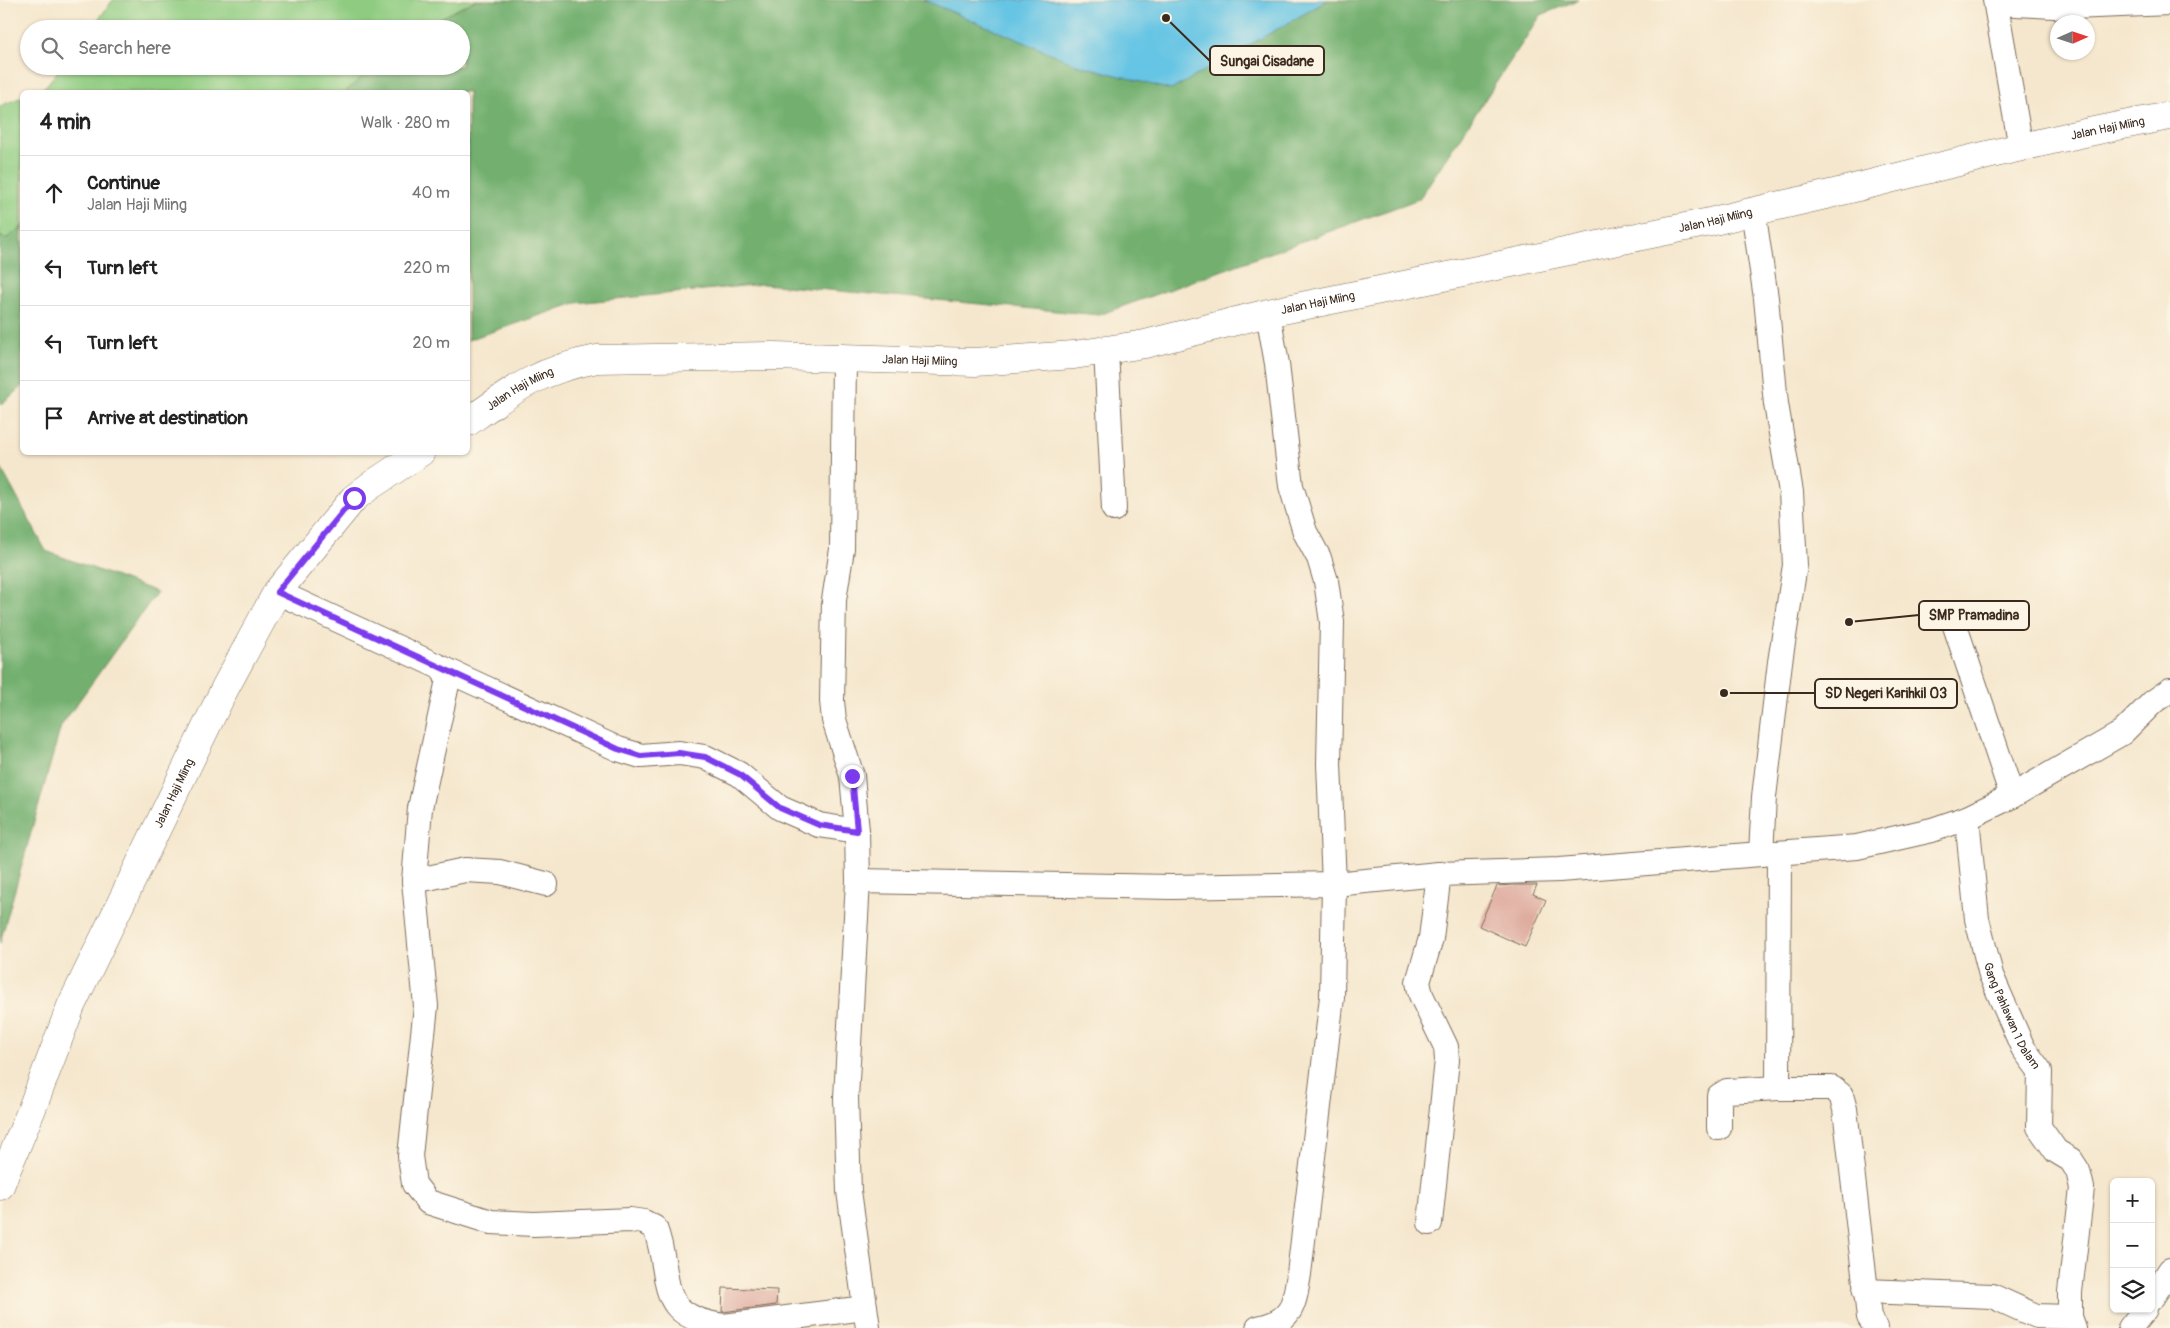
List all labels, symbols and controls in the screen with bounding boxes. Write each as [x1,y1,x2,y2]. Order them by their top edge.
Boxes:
north arrow [2050,15,2095,60]
search box [20,20,470,75]
icon: search [38,34,66,62]
text: Search here [78,36,171,60]
callout: Sungai Cisadane [1210,46,1324,75]
text: Sungai Cisadane [1220,53,1315,70]
text: 4 min [40,109,91,136]
text: Walk · 280 m [361,113,450,133]
street label: Jalan Haji Miing [2069,114,2146,144]
text: Continue [87,171,160,195]
icon: ahead [40,179,68,207]
text: 40 m [412,183,450,203]
text: Jalan Haji Miing [87,195,187,215]
street label: Jalan Haji Miing [1677,205,1754,236]
icon: left [40,254,68,282]
text: Turn left [87,256,157,280]
text: 220 m [404,258,450,278]
street label: Jalan Haji Miing [1280,288,1356,318]
icon: left [40,329,68,357]
text: Turn left [87,331,157,355]
text: 20 m [412,333,450,353]
street label: Jalan Haji Miing [882,352,958,369]
street label: Jalan Haji Miing [484,364,556,414]
icon: arrive [40,404,68,432]
text: Arrive at destination [87,406,248,430]
route start [343,487,366,510]
callout: SMP Pramadina [1919,601,2029,630]
text: SMP Pramadina [1929,607,2020,624]
callout: SD Negeri Karihkil 03 [1815,679,1957,708]
text: SD Negeri Karihkil 03 [1825,685,1947,702]
street label: Jalan Haji Miing [151,756,198,830]
route end [841,765,864,788]
street label: Gang Pahlawan 1 Dalam [1980,961,2043,1073]
map controls [2110,1178,2155,1313]
button: + [2110,1178,2155,1223]
button: − [2110,1223,2155,1268]
button: layers [2110,1268,2155,1313]

